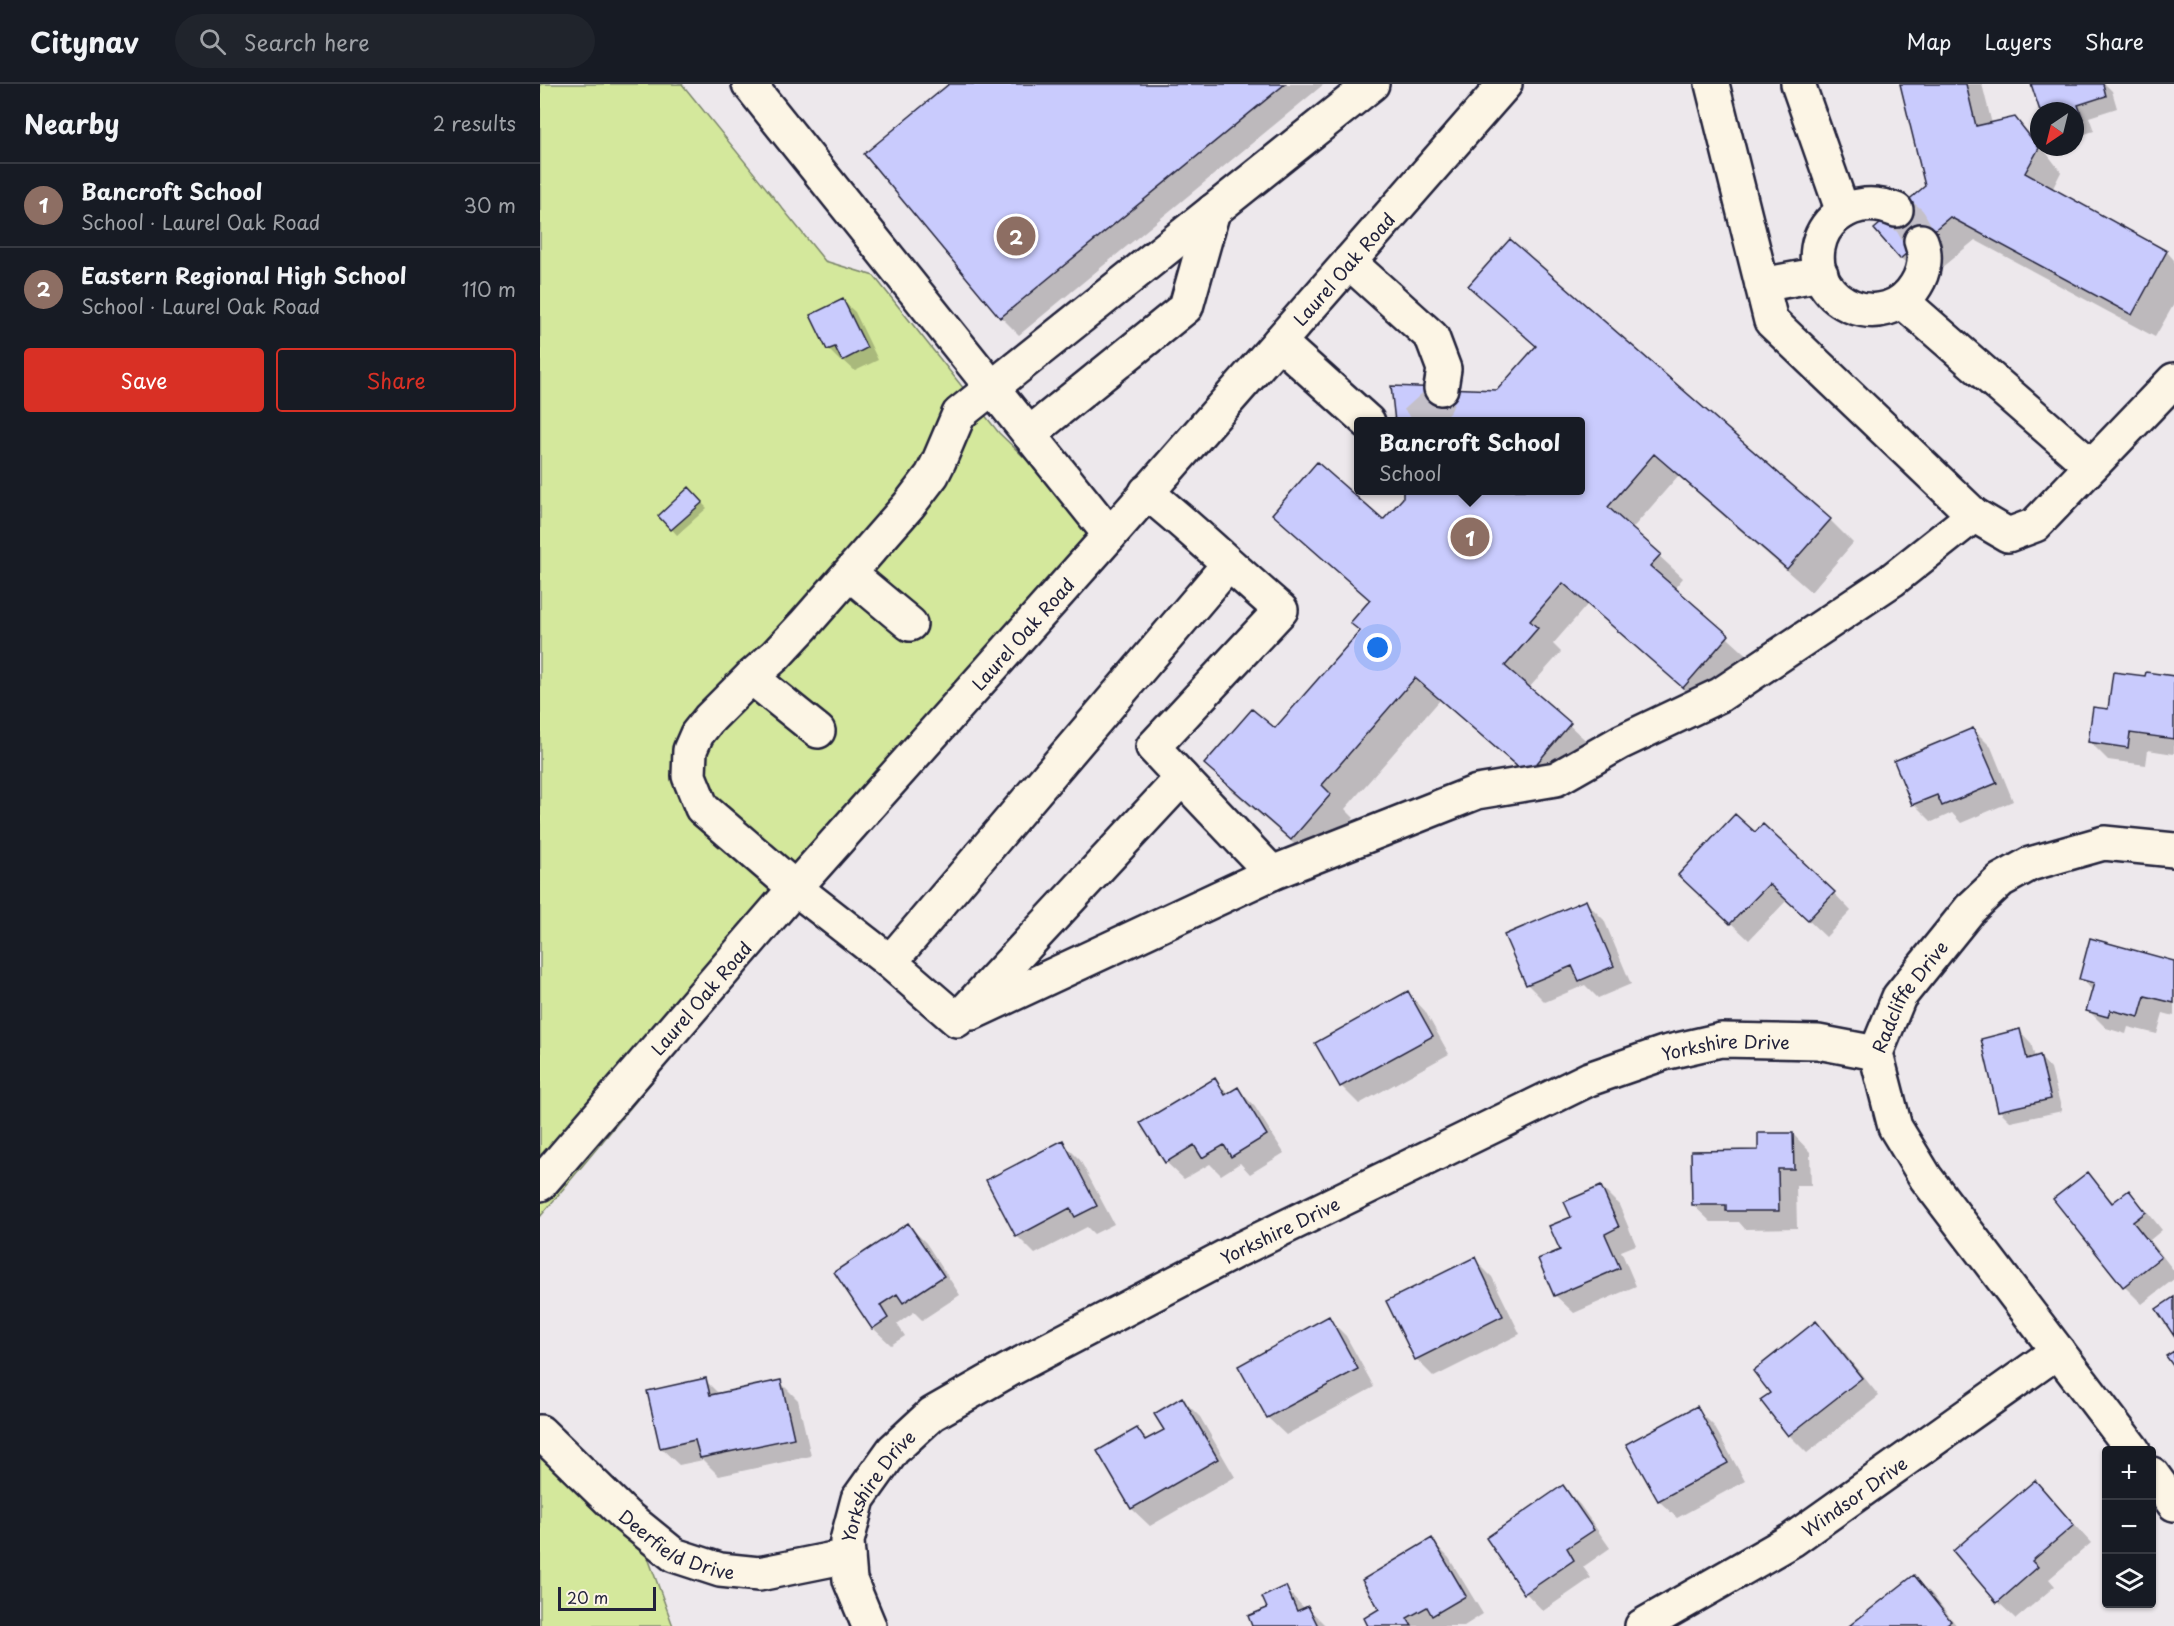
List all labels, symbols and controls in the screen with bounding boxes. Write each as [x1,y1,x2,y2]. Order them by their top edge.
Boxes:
search box [175,14,595,68]
text: Citynav [30,20,139,63]
icon: search [196,25,229,58]
text: Search here [244,25,370,58]
text: Map [1907,25,1951,57]
text: Layers [1984,25,2052,57]
text: Share [2085,25,2144,57]
north arrow [2030,102,2084,156]
text: Nearby [24,104,119,143]
text: 2 results [433,108,516,138]
text: Bancroft School [81,174,262,207]
text: 1 [39,190,48,220]
text: 30 m [463,190,516,220]
street label: Laurel Oak Road [1286,206,1401,331]
text: School · Laurel Oak Road [81,207,321,237]
pin: 2 [996,214,1036,258]
text: Eastern Regional High School [81,258,407,291]
text: 2 [36,274,51,304]
text: 110 m [462,274,516,304]
text: School · Laurel Oak Road [81,291,321,321]
button: Save [24,348,264,412]
button: Share [276,348,516,412]
popup [1354,417,1585,495]
text: Bancroft School [1379,425,1560,458]
text: School [1379,458,1442,488]
pin: 1 [1450,514,1490,560]
street label: Laurel Oak Road [965,571,1080,696]
your location [1363,633,1392,662]
street label: Radcliffe Drive [1864,934,1953,1057]
street label: Laurel Oak Road [644,935,757,1061]
street label: Yorkshire Drive [1659,1026,1790,1067]
street label: Yorkshire Drive [1215,1189,1344,1271]
street label: Yorkshire Drive [834,1423,921,1545]
map controls [2102,1446,2156,1608]
button: + [2102,1446,2156,1500]
street label: Windsor Drive [1796,1449,1912,1543]
button: − [2102,1500,2156,1554]
street label: Deerfield Drive [613,1502,736,1585]
button: layers [2102,1554,2156,1608]
scale bar [558,1584,656,1612]
text: 20 m [567,1585,608,1609]

